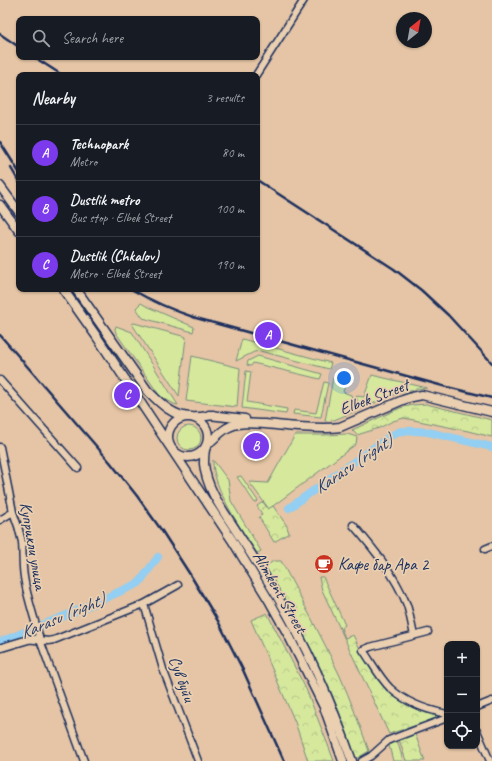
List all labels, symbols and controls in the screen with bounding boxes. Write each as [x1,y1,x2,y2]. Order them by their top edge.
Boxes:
north arrow [396,12,432,48]
search box [16,16,260,60]
icon: search [30,27,52,49]
text: Search here [62,29,123,48]
text: Nearby [32,88,75,109]
text: 3 results [206,90,244,106]
text: Technopark [70,135,128,154]
text: A [42,145,48,161]
text: 80 m [222,145,244,161]
text: Metro [70,154,97,170]
text: Dustlik metro [70,191,139,210]
text: B [42,201,48,217]
text: 100 m [216,201,244,217]
text: Bus stop · Elbek Street [70,210,171,226]
text: Dustlik (Chkalov) [70,247,159,266]
text: C [42,257,48,273]
text: 190 m [216,257,244,273]
text: Metro · Elbek Street [70,266,161,282]
pin: A [255,320,281,350]
your location [334,368,354,388]
street label: Elbek Street [337,373,414,420]
pin: C [114,380,140,410]
water label: Karasu (right) [310,428,400,498]
pin: B [243,431,269,461]
street label: Куприкли улица [15,501,51,593]
street label: Alimkent Street [248,547,313,639]
cafe icon: Кафе бар Ара 2 [313,553,335,575]
place label: Кафе бар Ара 2 [338,554,430,575]
water label: Karasu (right) [17,587,111,644]
map controls [444,641,480,749]
button: + [444,641,480,677]
street label: Сув буйи [164,653,200,706]
button: − [444,677,480,713]
button: locate [444,713,480,749]

